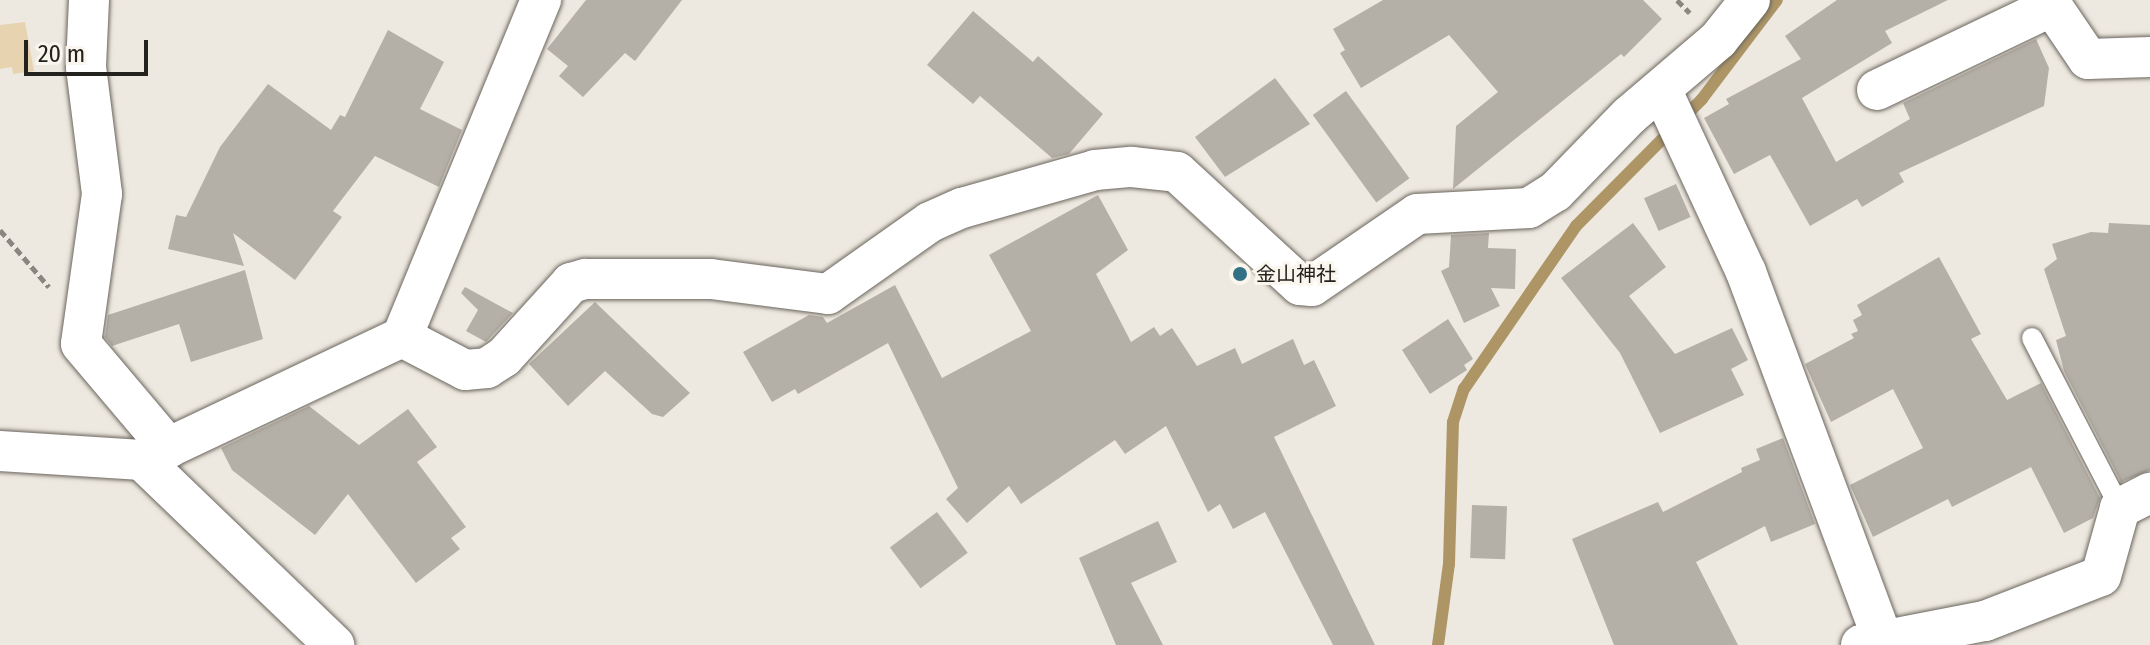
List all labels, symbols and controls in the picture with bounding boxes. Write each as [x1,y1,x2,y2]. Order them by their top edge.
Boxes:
scale bar [28,24,152,74]
text: 20 m [38,40,85,68]
place label: 金山神社 [1256,262,1336,286]
marker: 金山神社 [1231,265,1249,283]

